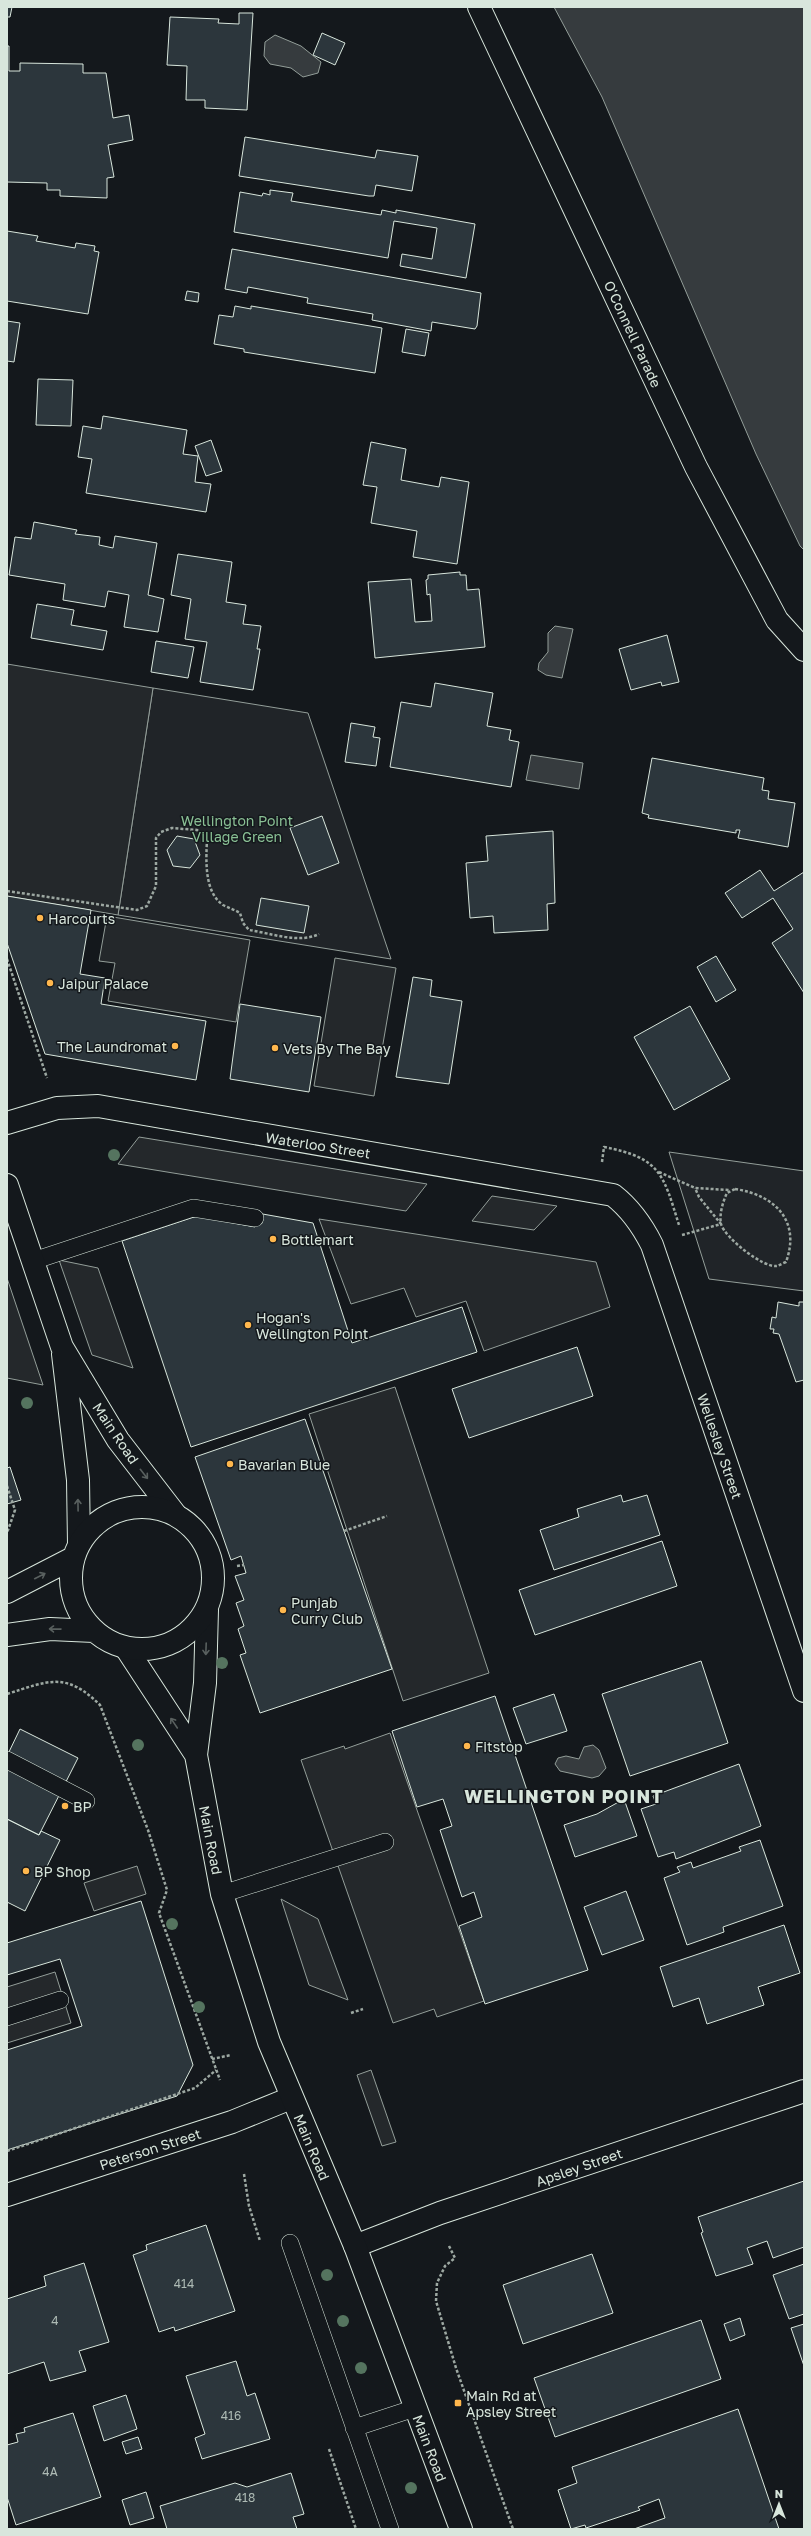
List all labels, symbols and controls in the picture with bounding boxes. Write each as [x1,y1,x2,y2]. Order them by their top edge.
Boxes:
street label: O'Connell Parade [601,278,665,390]
park label: Wellington Point Village Green [181,812,293,845]
place label: Harcourts [48,910,115,927]
marker: Harcourts [35,913,45,923]
place label: Jaipur Palace [58,975,149,992]
marker: Jaipur Palace [45,978,55,988]
place label: The Laundromat [57,1038,167,1055]
place label: Vets By The Bay [283,1040,391,1057]
marker: The Laundromat [170,1041,180,1051]
marker: Vets By The Bay [270,1043,280,1053]
street label: Waterloo Street [264,1128,372,1162]
place label: Bottlemart [281,1231,354,1248]
marker: Bottlemart [268,1234,278,1244]
place label: Hogan's Wellington Point [256,1309,368,1342]
marker: Hogan's Wellington Point [243,1320,253,1330]
street label: Wellesley Street [694,1391,746,1501]
street label: Main Road [89,1399,143,1467]
place label: Bavarian Blue [238,1456,330,1473]
marker: Bavarian Blue [225,1459,235,1469]
one-way arrow [140,1468,148,1479]
one-way arrow [74,1499,82,1512]
one-way arrow [34,1572,46,1579]
place label: Punjab Curry Club [291,1594,363,1627]
marker: Punjab Curry Club [278,1605,288,1615]
one-way arrow [49,1625,62,1633]
one-way arrow [202,1642,210,1655]
one-way arrow [170,1718,178,1729]
place label: Fitstop [475,1738,523,1755]
marker: Fitstop [462,1741,472,1751]
district label: WELLINGTON POINT [464,1785,664,1807]
place label: BP [73,1798,92,1815]
marker: BP [60,1801,70,1811]
street label: Main Road [196,1804,226,1876]
place label: BP Shop [34,1863,91,1880]
marker: BP Shop [21,1866,31,1876]
street label: Main Road [290,2111,334,2183]
street label: Peterson Street [97,2125,203,2173]
street label: Apsley Street [534,2144,624,2190]
house number: 414 [174,2276,194,2291]
house number: 4 [51,2313,59,2328]
place label: Main Rd at Apsley Street [466,2387,556,2420]
marker: Main Rd at Apsley Street [453,2398,463,2408]
house number: 416 [221,2408,241,2423]
street label: Main Road [409,2412,451,2484]
house number: 4A [42,2464,58,2479]
north arrow [759,2484,799,2524]
text: N [775,2487,783,2500]
house number: 418 [235,2490,255,2505]

